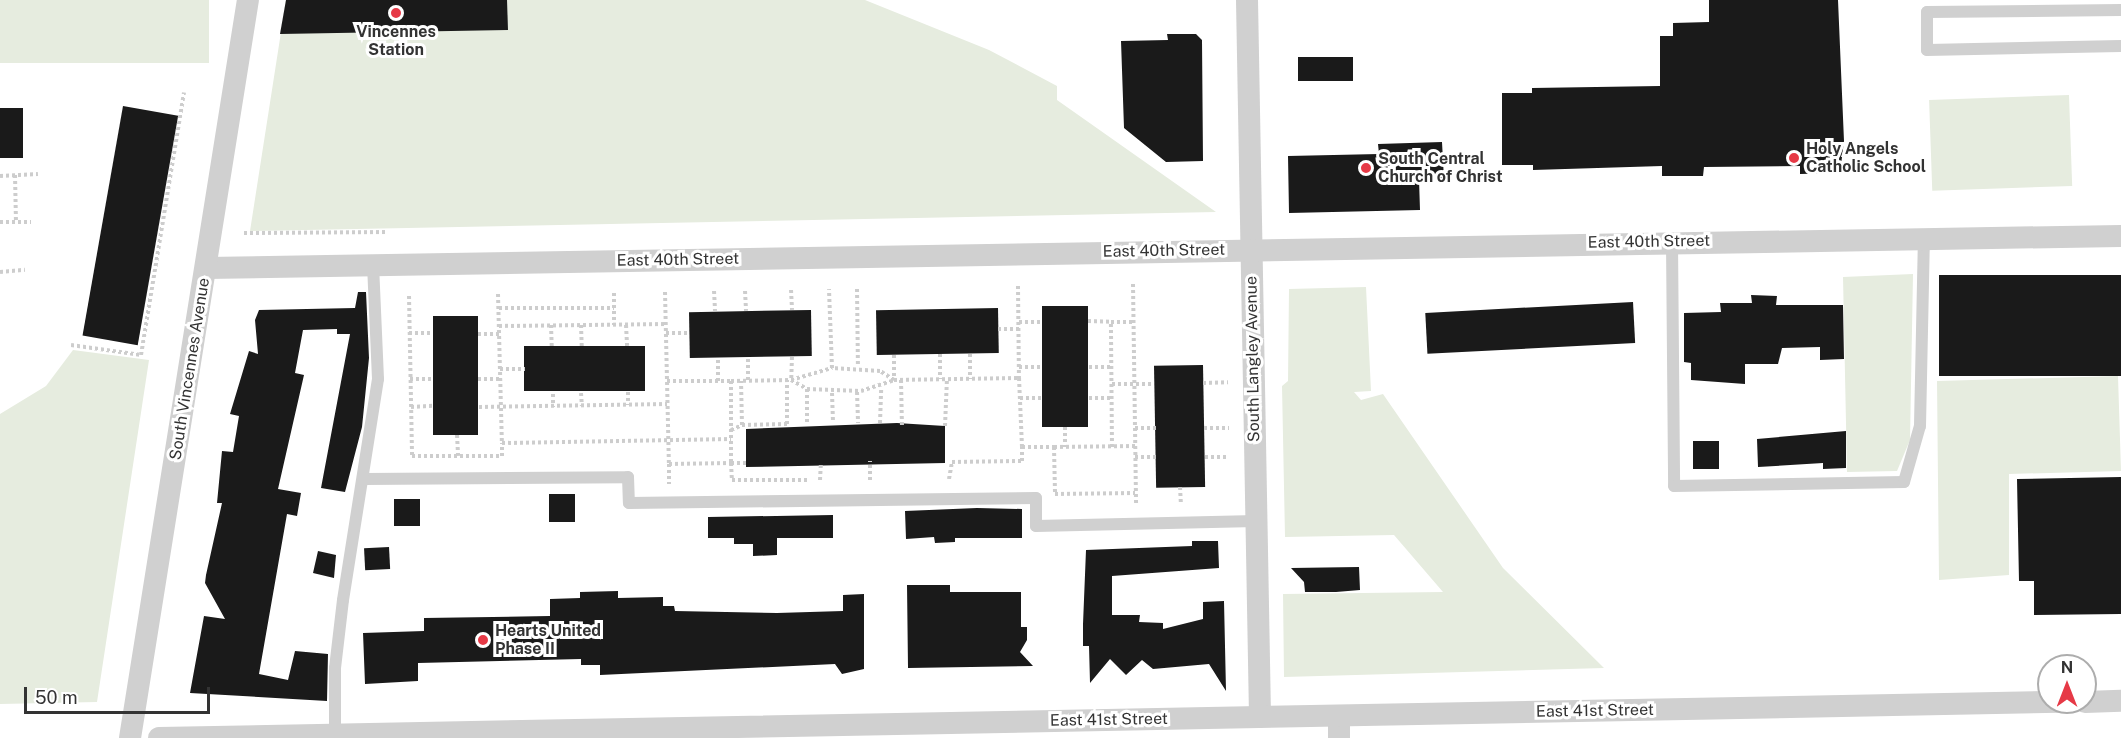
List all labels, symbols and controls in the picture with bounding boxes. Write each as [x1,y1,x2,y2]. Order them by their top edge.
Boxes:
marker: Vincennes Station [389,6,403,20]
place label: Vincennes Station [356,22,436,60]
place label: Holy Angels Catholic School [1806,139,1926,177]
place label: South Central Church of Christ [1378,149,1503,187]
marker: Holy Angels Catholic School [1787,151,1801,165]
marker: South Central Church of Christ [1359,161,1373,175]
street label: East 40th Street [1588,231,1710,253]
street label: East 40th Street [1103,240,1225,262]
street label: East 40th Street [617,249,739,271]
street label: South Vincennes Avenue [166,276,214,462]
street label: South Langley Avenue [1242,276,1264,442]
place label: Hearts United Phase II [495,621,601,659]
marker: Hearts United Phase II [476,633,490,647]
north arrow [2037,654,2097,714]
text: N [2061,658,2073,677]
scale bar [27,675,213,713]
text: 50 m [35,687,78,708]
street label: East 41st Street [1536,700,1654,722]
street label: East 41st Street [1050,709,1168,731]

